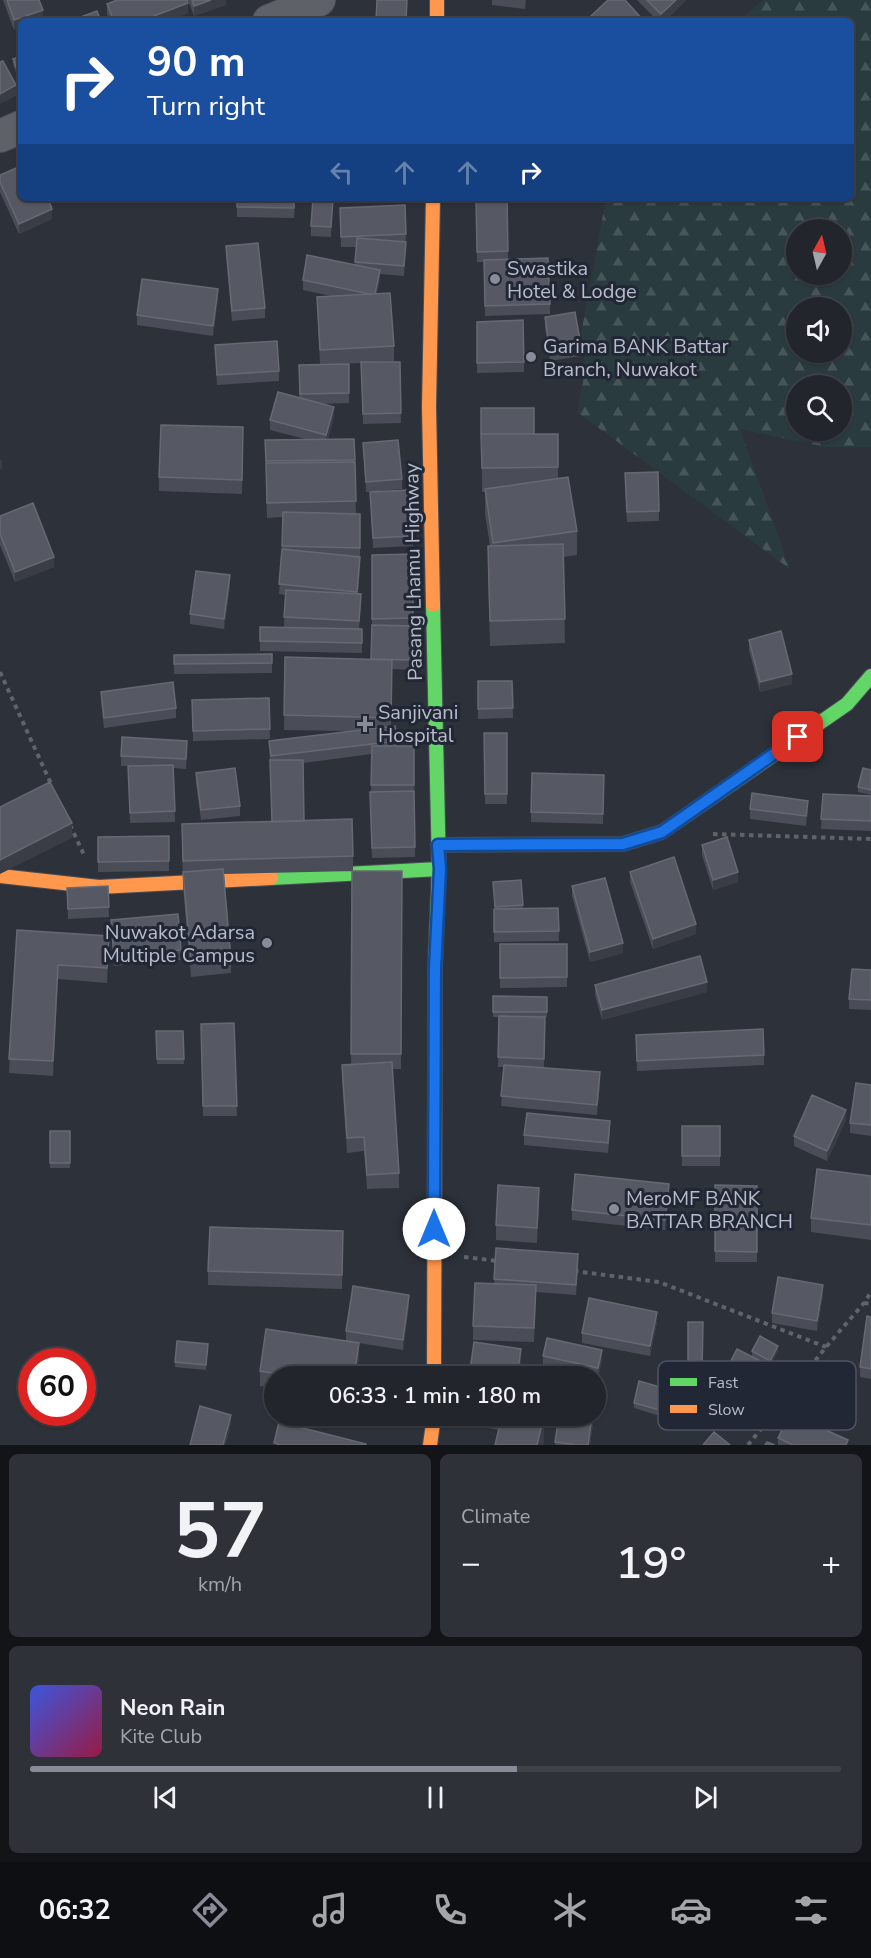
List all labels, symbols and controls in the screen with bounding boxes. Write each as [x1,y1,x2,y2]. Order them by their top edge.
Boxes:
text: 90 m [147,34,246,91]
icon: right [48,42,126,120]
text: Turn right [147,88,265,125]
icon: left [325,156,358,189]
icon: ahead [388,156,421,189]
icon: ahead [451,156,484,189]
icon: right [514,156,547,189]
north arrow [786,219,852,285]
map controls [786,219,852,441]
place label: Swastika Hotel & Lodge [507,255,637,305]
marker: Swastika Hotel & Lodge [488,272,502,286]
button: sound [786,297,852,363]
place label: Garima BANK Battar Branch, Nuwakot [543,333,729,383]
marker: Garima BANK Battar Branch, Nuwakot [524,350,538,364]
button: search [786,375,852,441]
street label: Pasang Lhamu Highway [398,462,429,681]
place label: Sanjivani Hospital [378,699,458,749]
pin [772,711,823,762]
marker: Sanjivani Hospital [356,715,374,733]
icon: arrive [781,720,814,753]
place label: Nuwakot Adarsa Multiple Campus [103,919,255,969]
marker: Nuwakot Adarsa Multiple Campus [260,936,274,950]
place label: MeroMF BANK BATTAR BRANCH [626,1185,793,1235]
position arrow [402,1197,466,1261]
marker: MeroMF BANK BATTAR BRANCH [607,1202,621,1216]
speed limit sign: 60 [18,1348,96,1426]
legend [658,1361,856,1430]
text: Fast [708,1372,739,1394]
text: 06:33 · 1 min · 180 m [329,1381,541,1411]
text: Slow [708,1399,745,1421]
text: 57 [173,1478,267,1585]
text: Climate [461,1503,530,1530]
text: 19° [616,1533,686,1594]
text: − [461,1541,481,1586]
text: + [821,1541,841,1586]
text: km/h [198,1571,242,1598]
text: Neon Rain [120,1693,225,1723]
text: Kite Club [120,1723,202,1750]
icon: previous [149,1781,182,1814]
icon: pause [419,1781,452,1814]
icon: next [689,1781,722,1814]
icon: directions [189,1889,231,1931]
icon: music [309,1889,351,1931]
icon: phone [429,1889,471,1931]
icon: climate [549,1889,591,1931]
icon: car [670,1889,712,1931]
icon: filters [790,1889,832,1931]
text: 06:32 [39,1892,111,1929]

